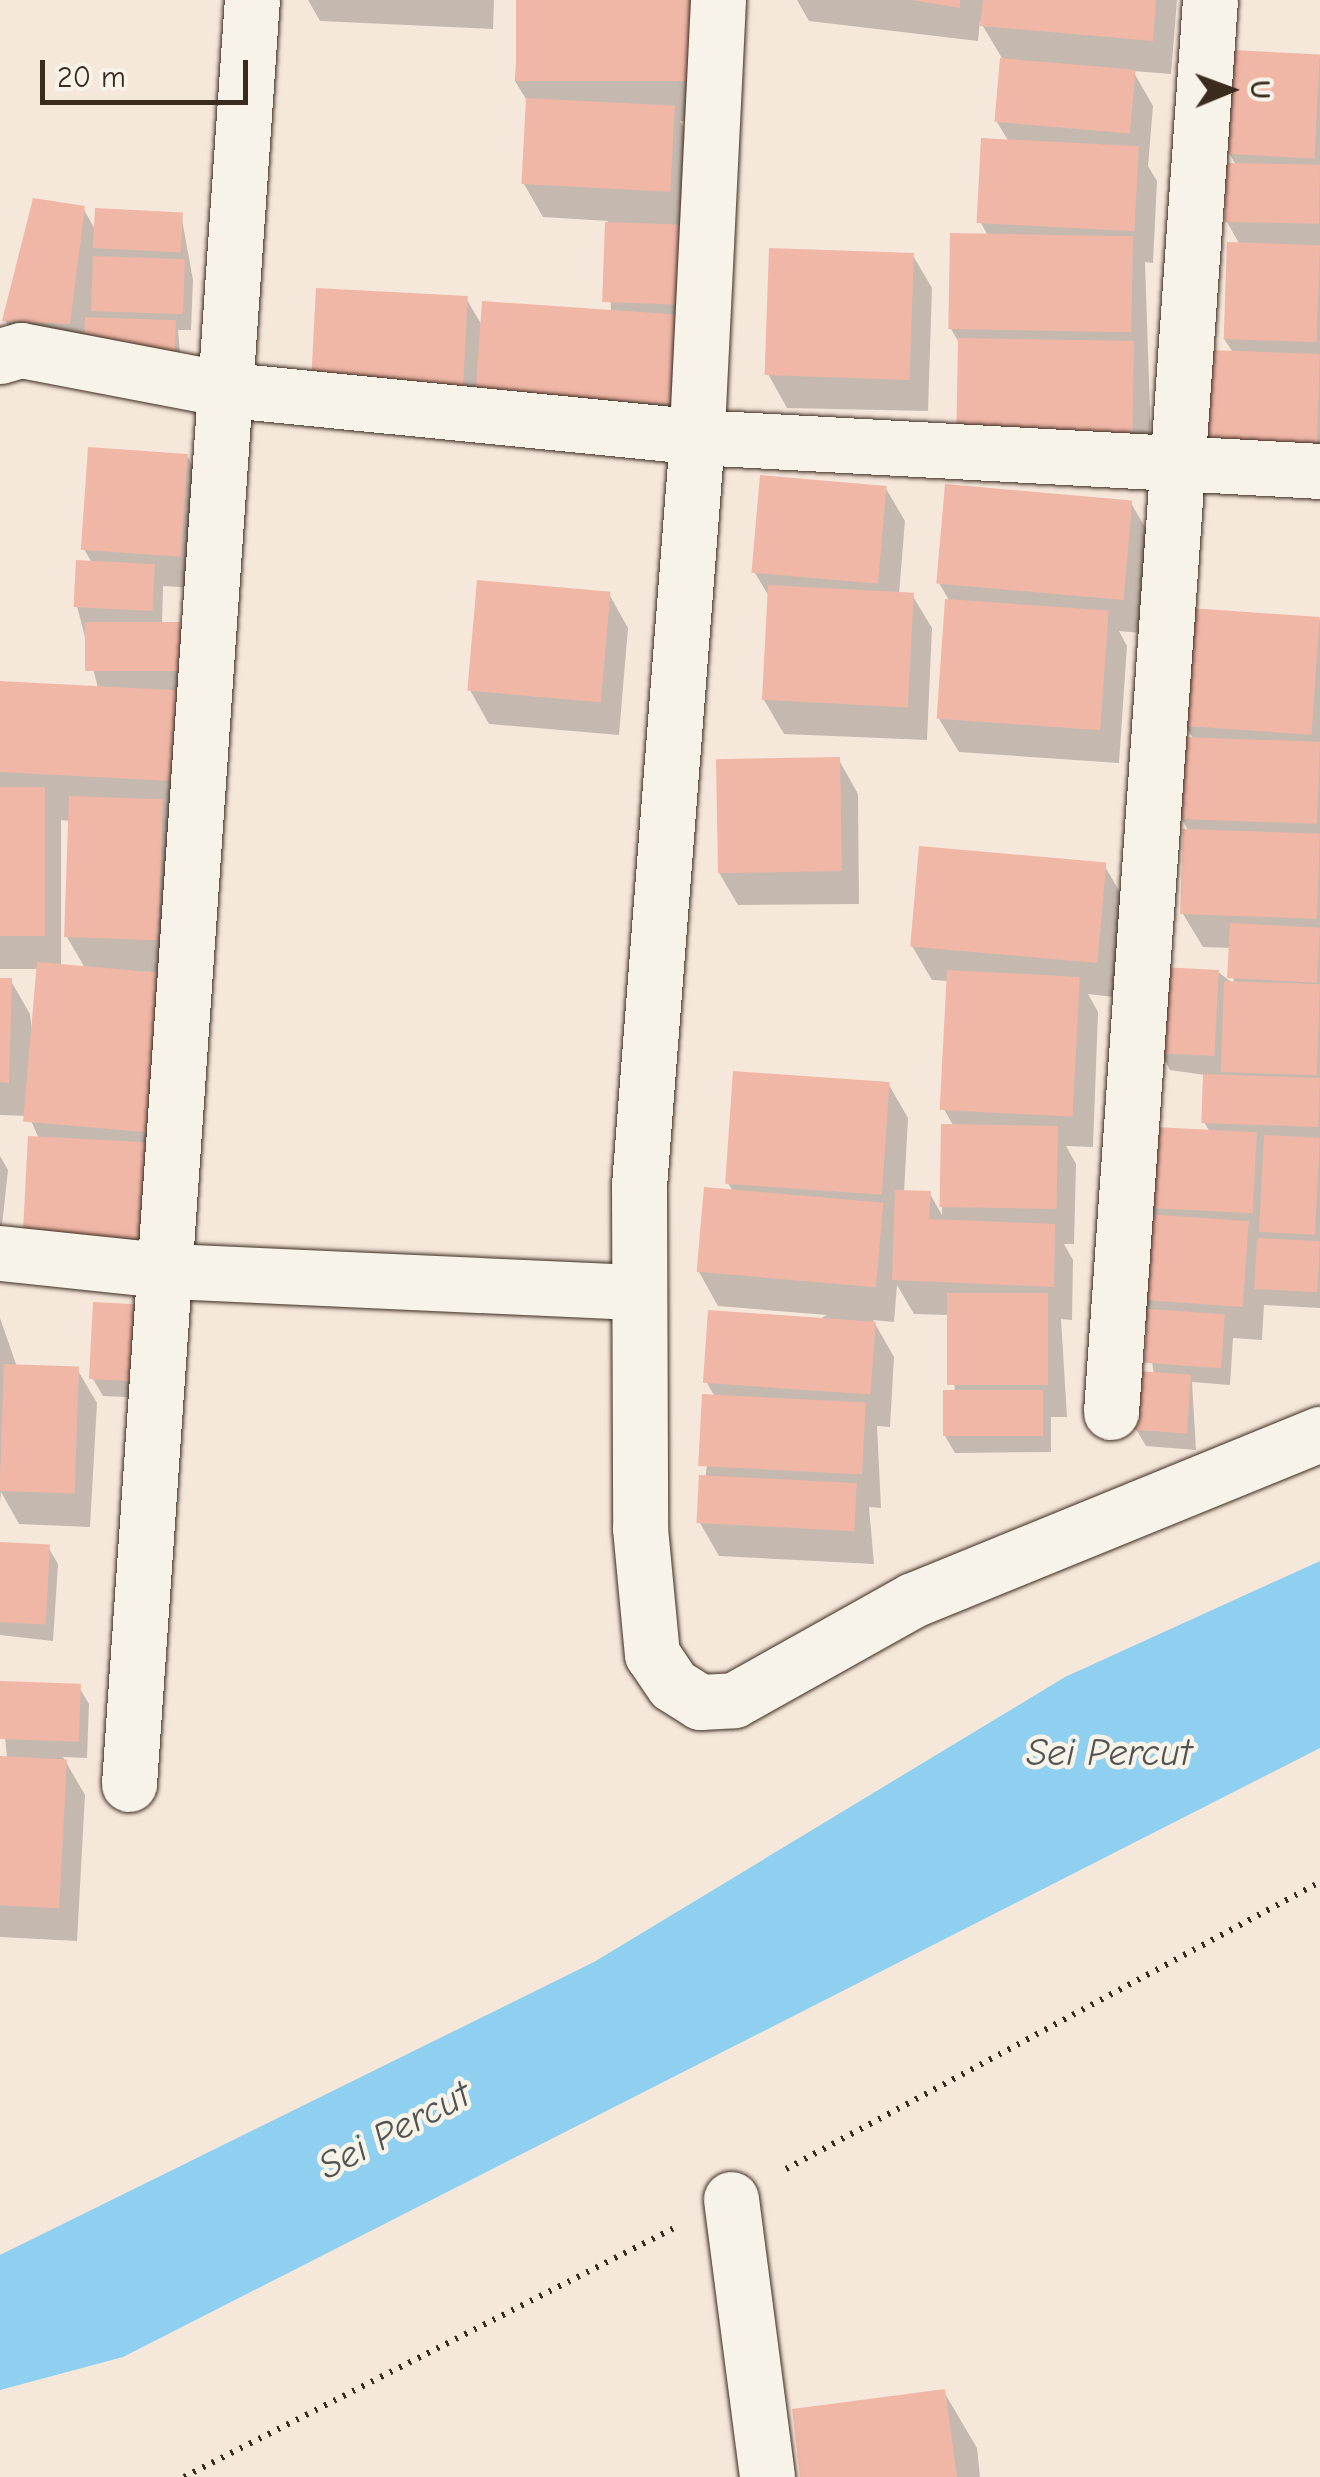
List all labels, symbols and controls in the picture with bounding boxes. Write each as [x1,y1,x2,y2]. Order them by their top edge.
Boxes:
scale bar [45,40,252,102]
north arrow [1180,40,1280,140]
text: 20 m [57,60,126,95]
text: U [1244,80,1276,99]
water label: Sei Percut [1026,1731,1192,1777]
water label: Sei Percut [311,2072,479,2190]

